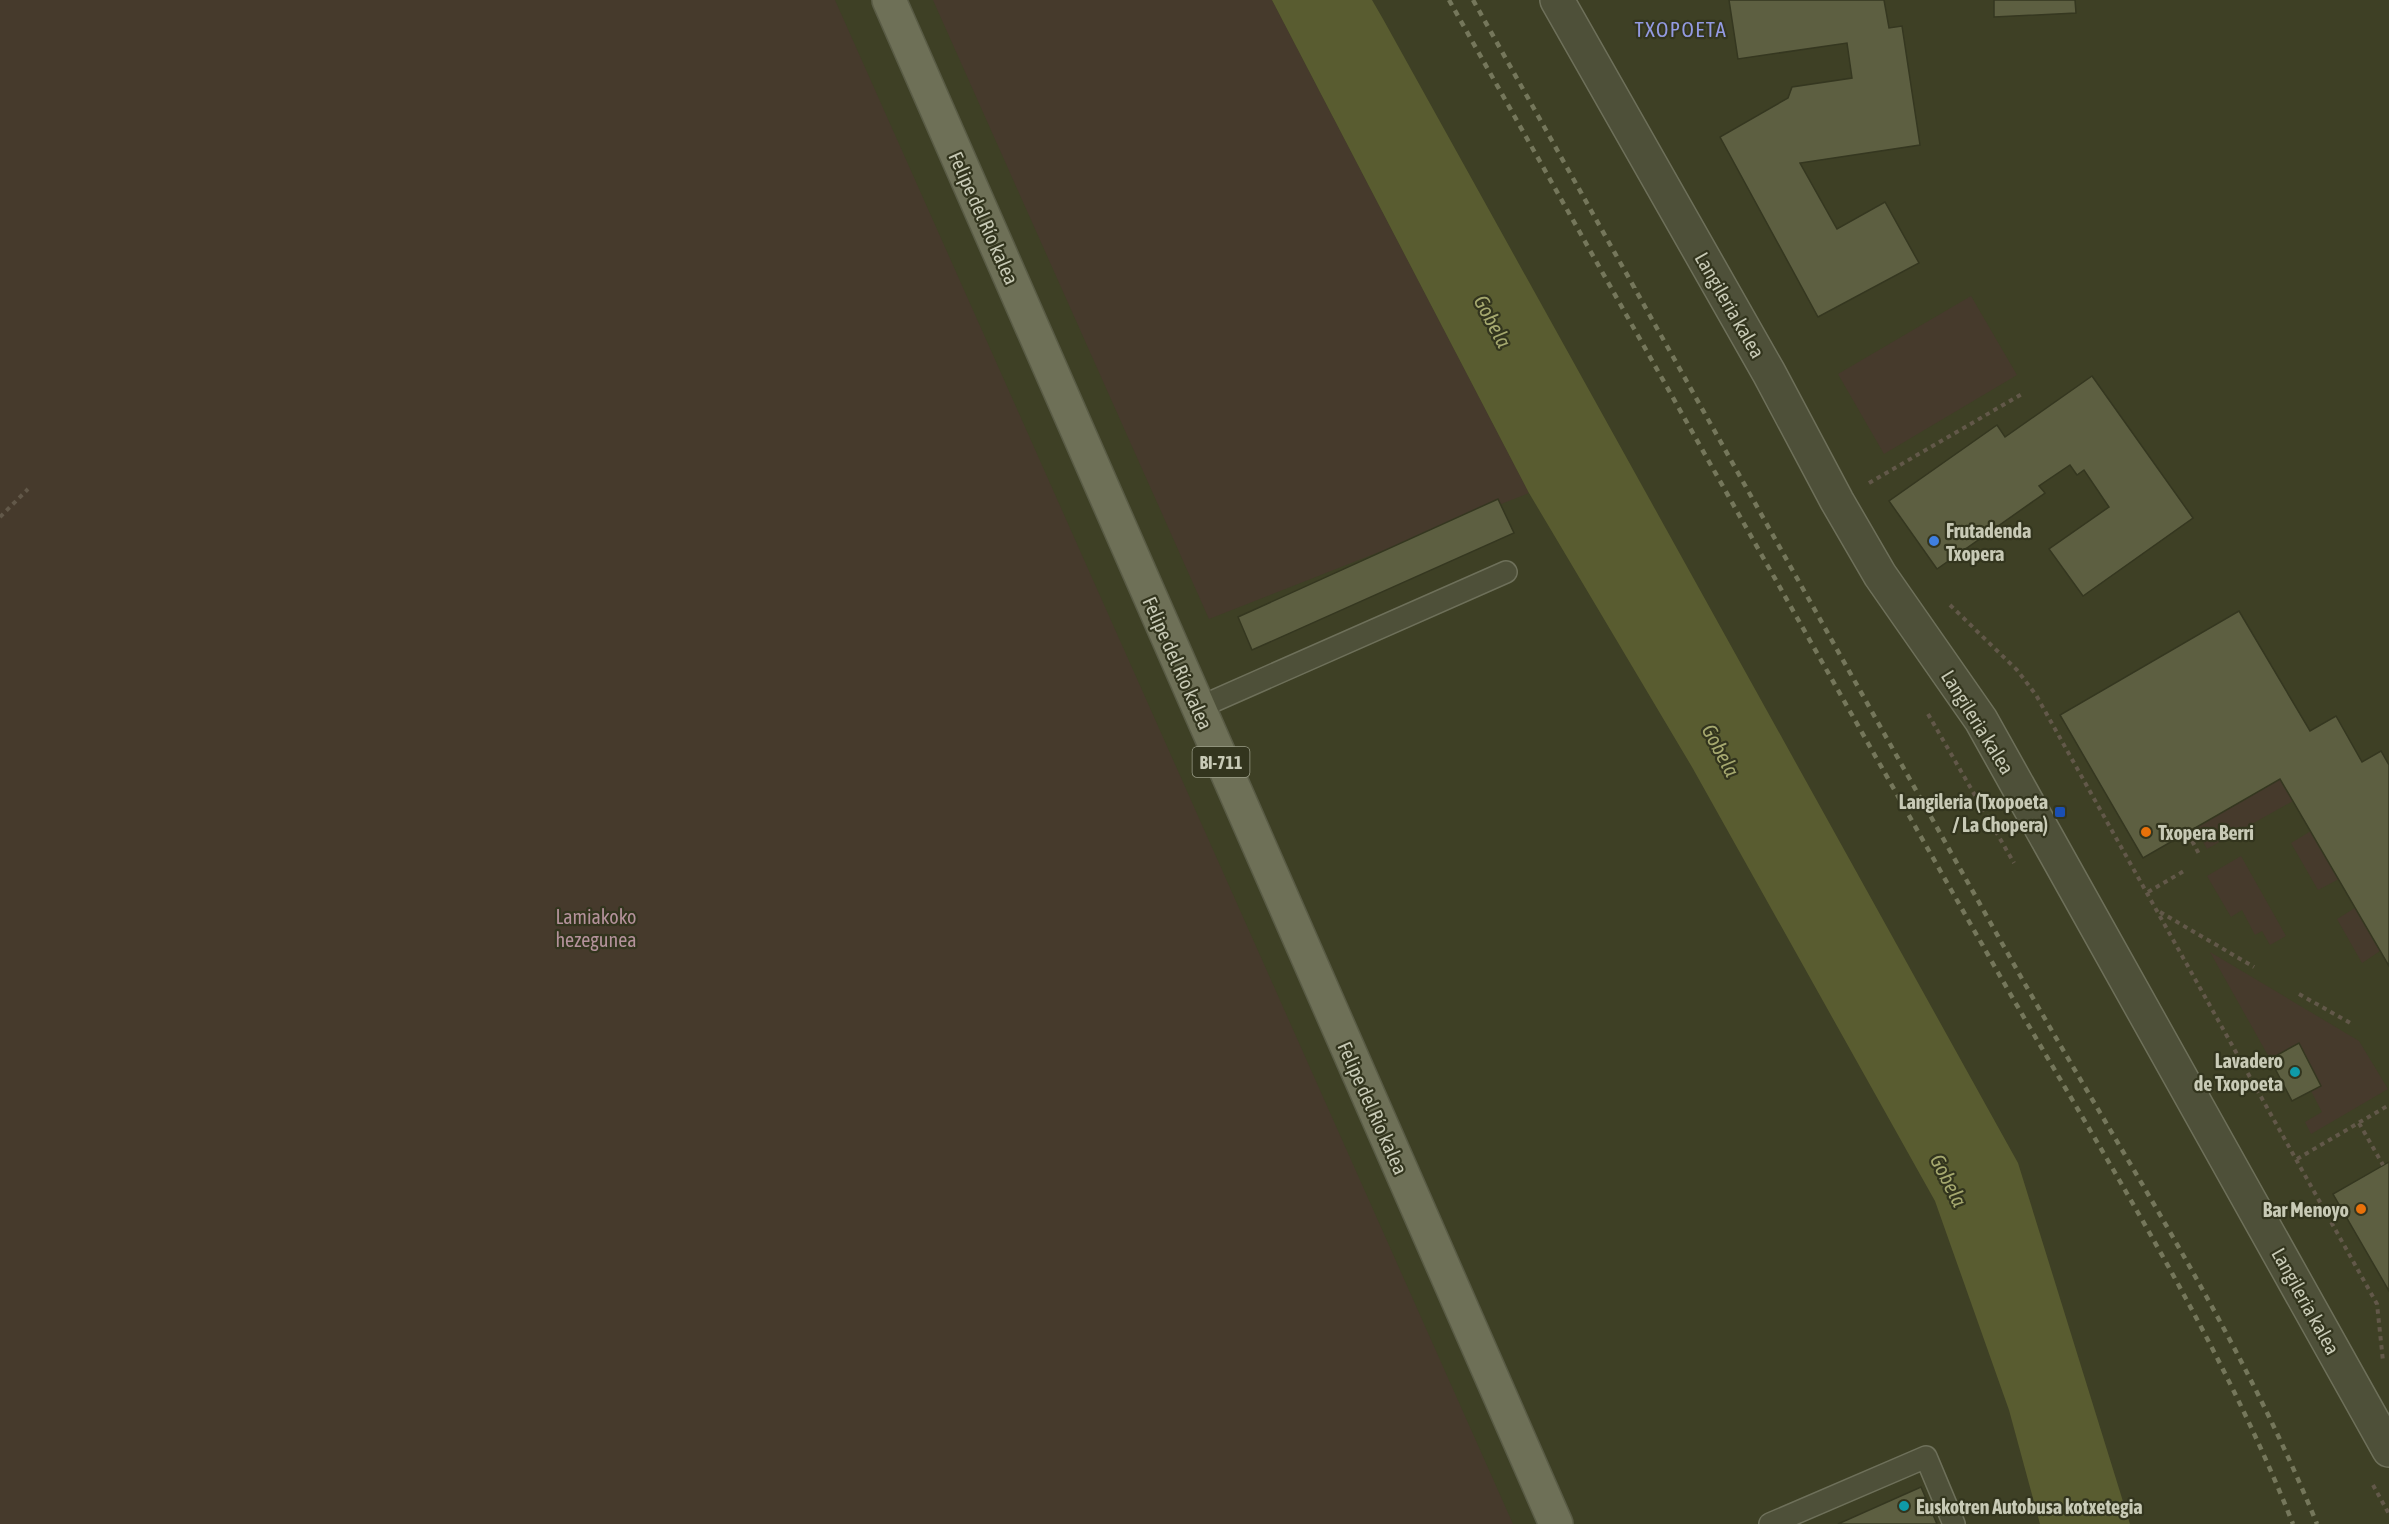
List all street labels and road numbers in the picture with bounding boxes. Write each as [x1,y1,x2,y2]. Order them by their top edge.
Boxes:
street label: Felipe del Río kalea [944,148,1024,288]
street label: Langileria kalea [1690,248,1770,362]
street label: Felipe del Río kalea [1138,593,1218,733]
street label: Langileria kalea [1937,666,2019,778]
road number: BI-711 [1192,747,1250,777]
street label: Felipe del Río kalea [1333,1038,1413,1178]
street label: Langileria kalea [2267,1244,2345,1358]

